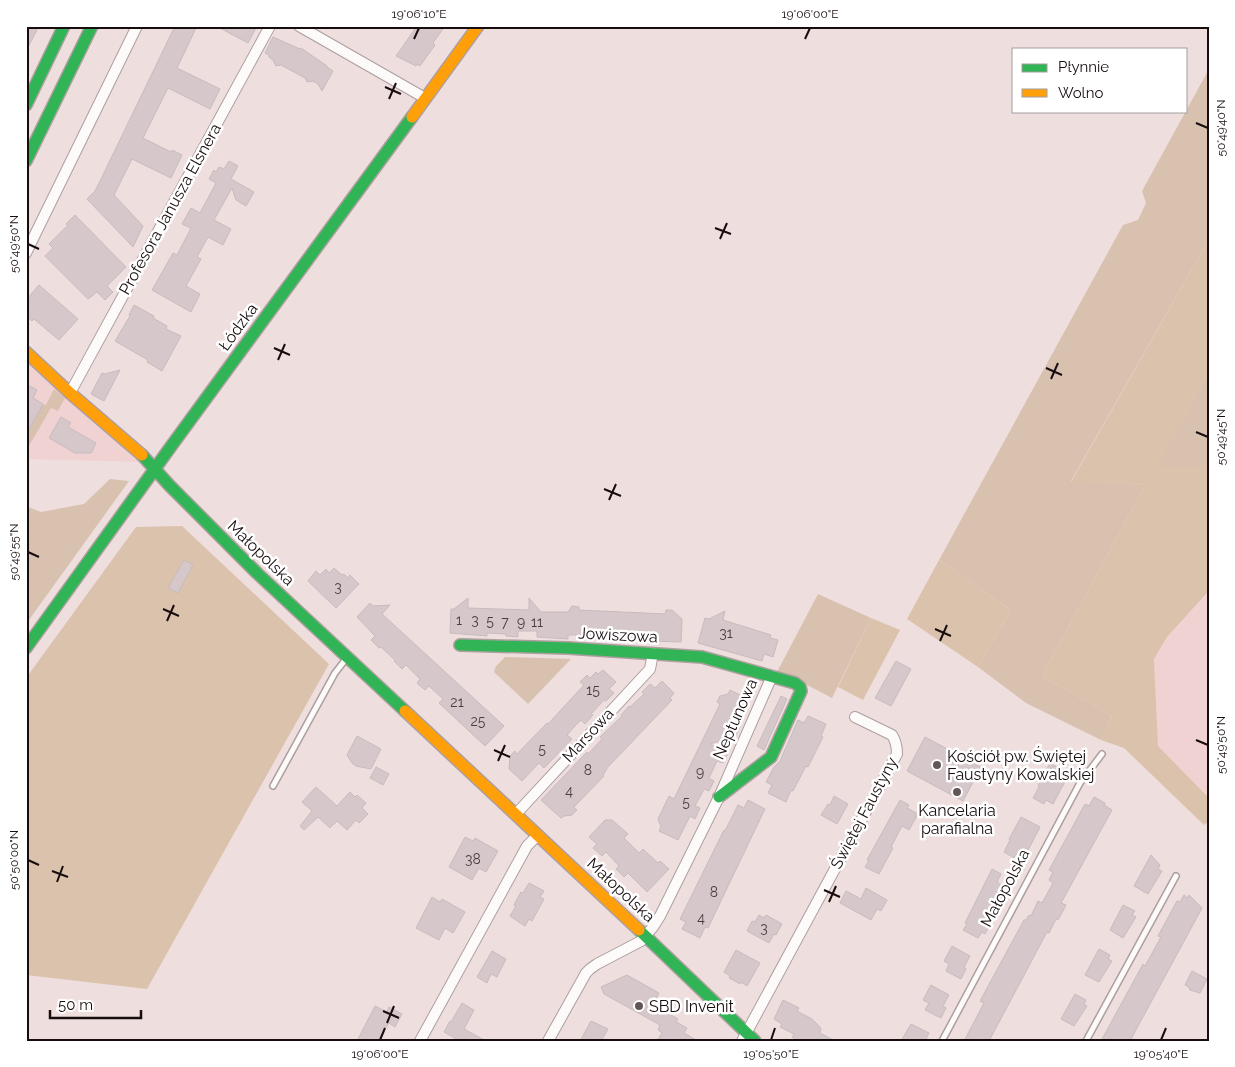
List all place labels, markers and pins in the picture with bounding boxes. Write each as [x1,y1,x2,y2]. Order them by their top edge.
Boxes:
place label: Kościół pw. Świętej Faustyny Kowalskiej [947,746,1094,784]
marker: Kościół pw. Świętej Faustyny Kowalskiej [931,759,943,771]
marker: Kancelaria parafialna [951,786,963,798]
place label: Kancelaria parafialna [918,801,996,838]
place label: SBD Invenit [649,997,734,1016]
marker: SBD Invenit [633,1000,645,1012]

